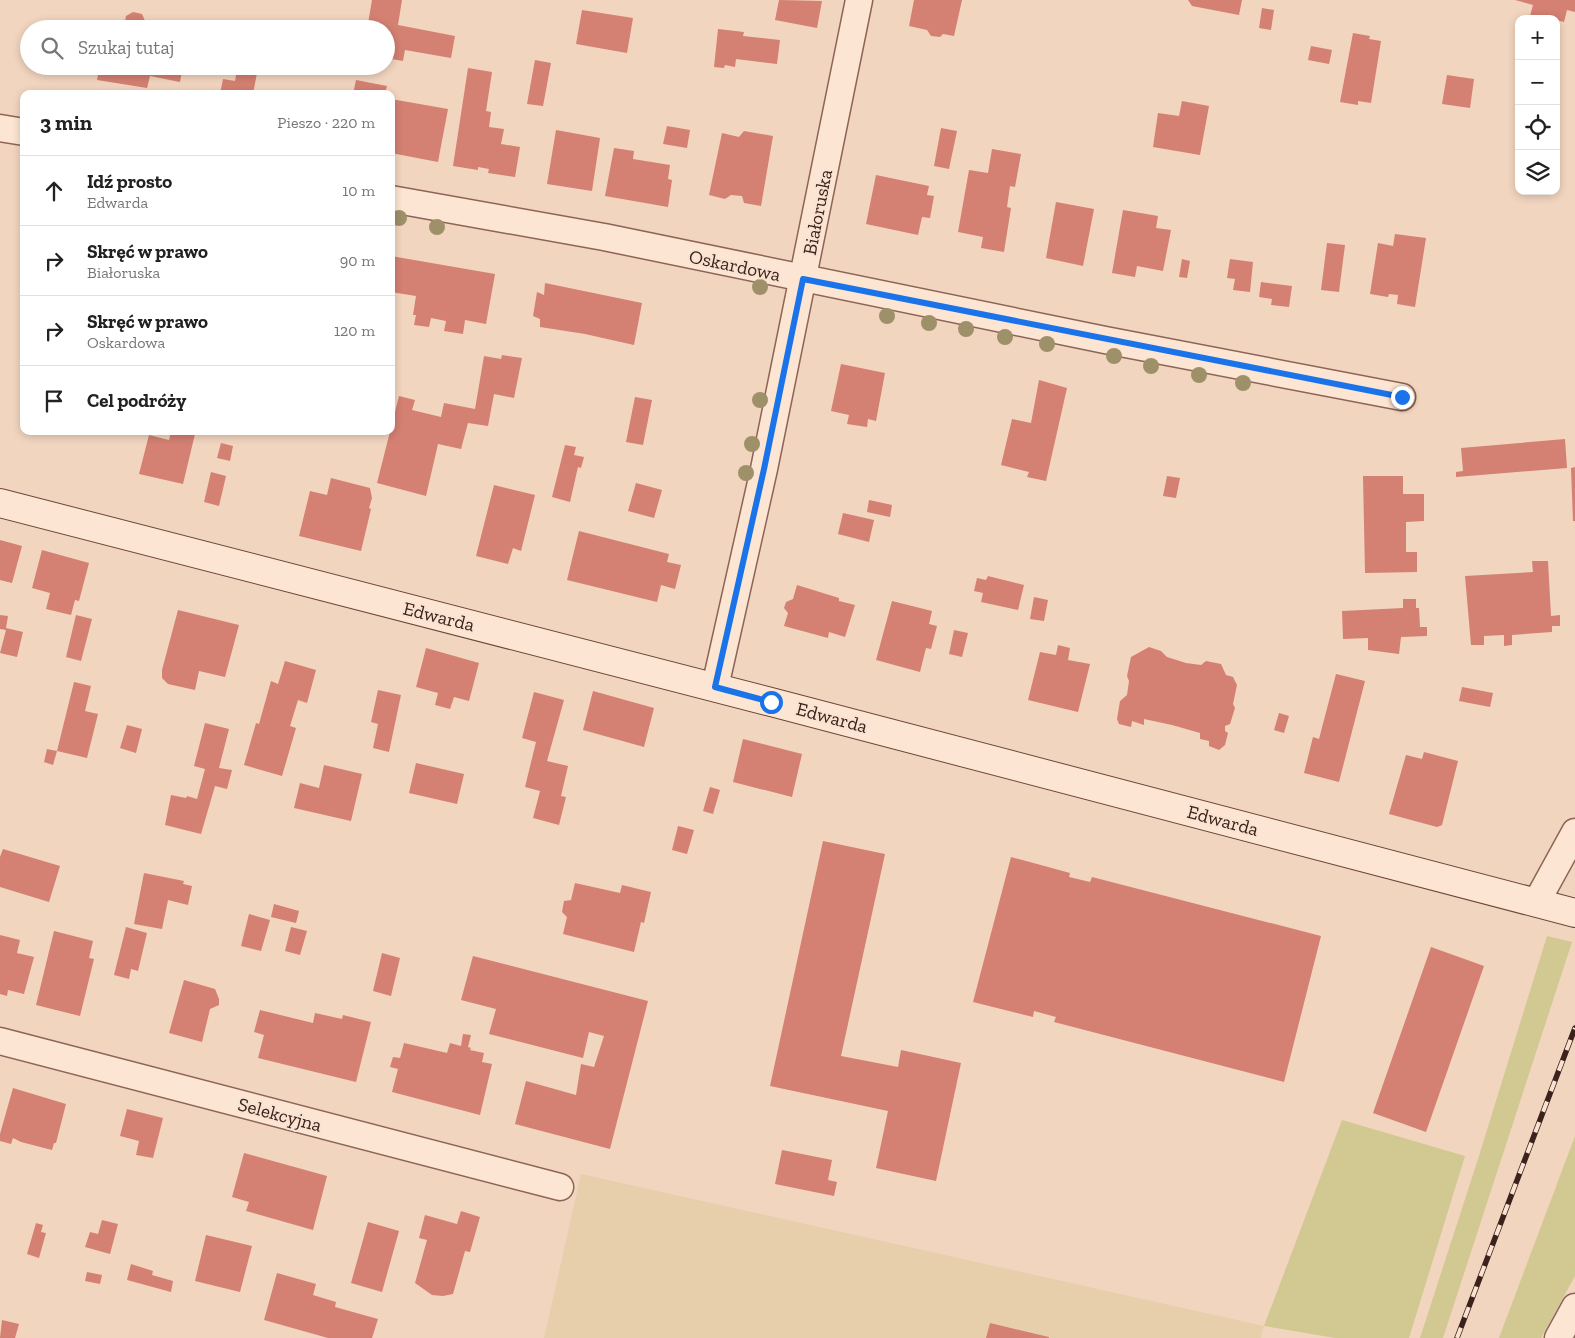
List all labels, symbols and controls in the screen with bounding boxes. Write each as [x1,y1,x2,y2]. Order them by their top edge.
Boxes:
map controls [1515,15,1560,195]
button: + [1515,15,1560,60]
search box [20,20,395,75]
icon: search [38,34,66,62]
text: Szukaj tutaj [78,36,174,59]
button: − [1515,60,1560,105]
button: locate [1515,105,1560,150]
text: 3 min [40,110,92,135]
text: Pieszo · 220 m [277,113,375,132]
button: layers [1515,150,1560,195]
street label: Białoruska [798,167,837,257]
text: Idź prosto [87,170,172,193]
icon: ahead [40,177,68,205]
text: 10 m [342,181,375,200]
text: Edwarda [87,193,148,212]
text: Skręć w prawo [87,240,208,263]
street label: Oskardowa [687,245,783,286]
icon: right [40,247,68,275]
text: 90 m [340,251,375,270]
text: Białoruska [87,263,160,282]
text: Skręć w prawo [87,310,208,333]
icon: right [40,317,68,345]
text: 120 m [334,321,375,340]
text: Oskardowa [87,333,165,352]
route end [1391,386,1414,409]
icon: arrive [40,387,68,415]
text: Cel podróży [87,389,186,412]
street label: Edwarda [401,597,477,636]
route start [760,691,783,714]
street label: Edwarda [794,697,870,738]
street label: Edwarda [1185,800,1261,841]
street label: Selekcyjna [235,1092,324,1137]

